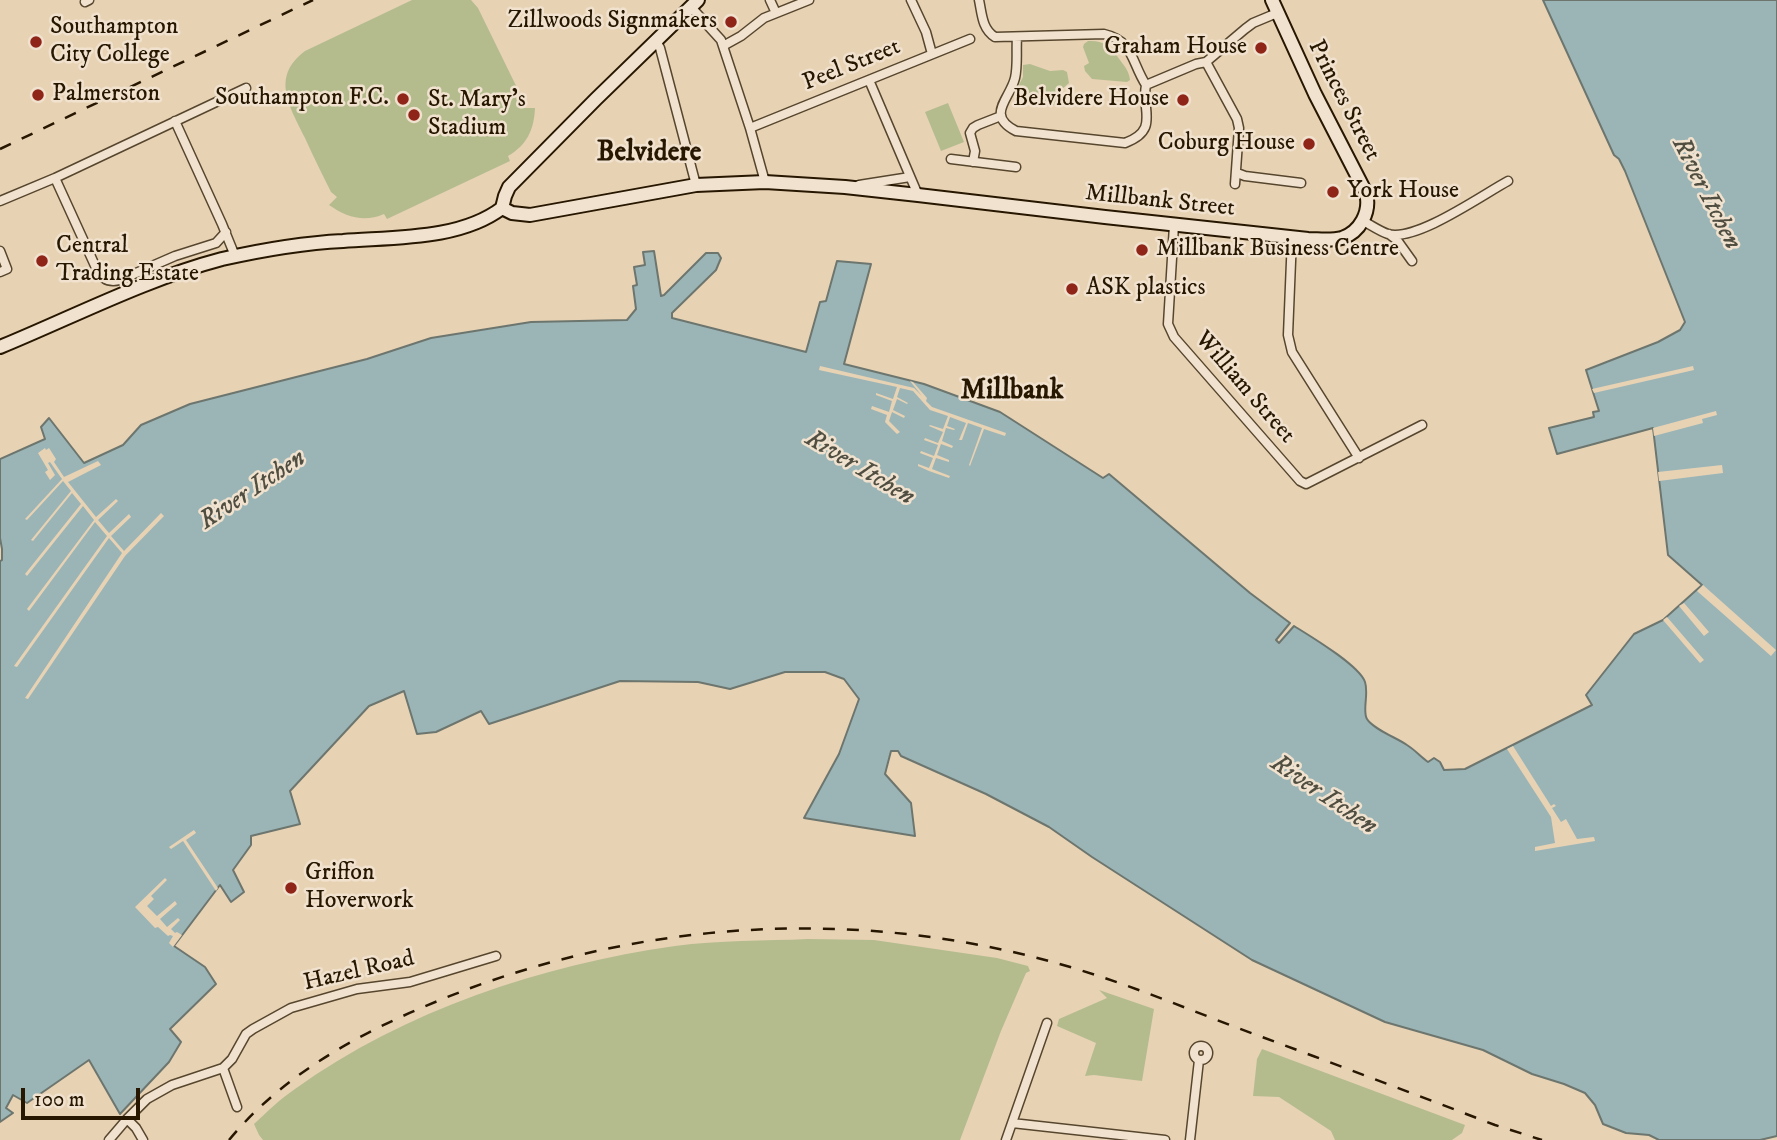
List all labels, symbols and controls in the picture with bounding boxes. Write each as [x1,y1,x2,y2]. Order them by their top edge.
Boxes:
place label: Zillwoods Signmakers [508,8,717,36]
place label: Southampton City College [50,14,178,70]
marker: Zillwoods Signmakers [723,14,739,30]
street label: Peel Street [799,33,905,99]
marker: Southampton City College [28,34,44,50]
place label: Graham House [1104,34,1247,62]
street label: Princes Street [1300,36,1386,166]
marker: Graham House [1253,40,1269,56]
place label: Palmerston [52,81,160,109]
place label: Southampton F.C. [215,85,389,113]
place label: Belvidere House [1013,86,1169,114]
marker: Palmerston [30,87,46,103]
place label: St. Mary's Stadium [428,87,526,143]
marker: Southampton F.C. [395,91,411,107]
marker: Belvidere House [1175,92,1191,108]
marker: St. Mary's Stadium [406,107,422,123]
place label: Coburg House [1158,130,1295,158]
water label: River Itchen [1663,133,1747,255]
marker: Coburg House [1301,136,1317,152]
district label: Belvidere [597,137,701,171]
place label: York House [1347,178,1459,206]
street label: Millbank Street [1084,180,1236,224]
marker: York House [1325,184,1341,200]
place label: Central Trading Estate [56,233,199,289]
place label: Millbank Business Centre [1156,236,1399,264]
marker: Millbank Business Centre [1134,242,1150,258]
marker: Central Trading Estate [34,253,50,269]
place label: ASK plastics [1086,275,1205,303]
marker: ASK plastics [1064,281,1080,297]
street label: William Street [1188,326,1300,450]
district label: Millbank [960,375,1064,409]
water label: River Itchen [799,424,919,514]
water label: River Itchen [194,444,312,538]
water label: River Itchen [1264,749,1382,843]
place label: Griffon Hoverwork [305,860,414,916]
marker: Griffon Hoverwork [283,880,299,896]
street label: Hazel Road [301,945,417,999]
scale bar [24,1074,144,1118]
text: 100 m [34,1087,85,1113]

